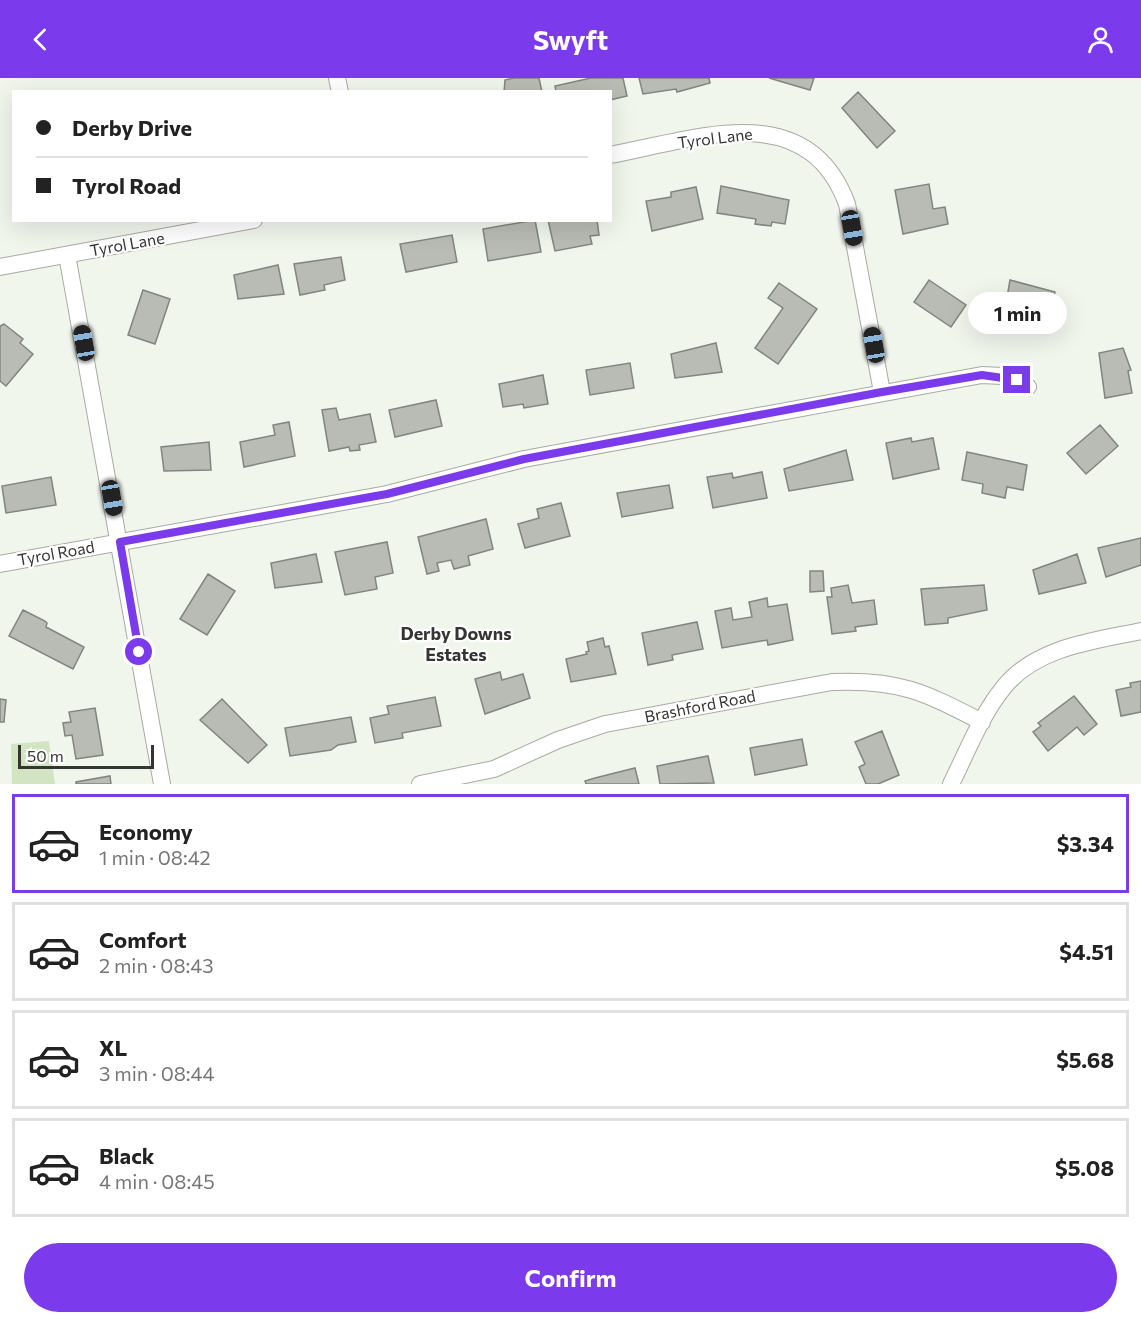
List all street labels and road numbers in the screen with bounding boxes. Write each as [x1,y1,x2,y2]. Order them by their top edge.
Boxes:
street label: Tyrol Lane [676,123,754,152]
street label: Tyrol Lane [88,228,166,259]
street label: Tyrol Road [16,536,96,569]
street label: Brashford Road [643,685,757,726]

